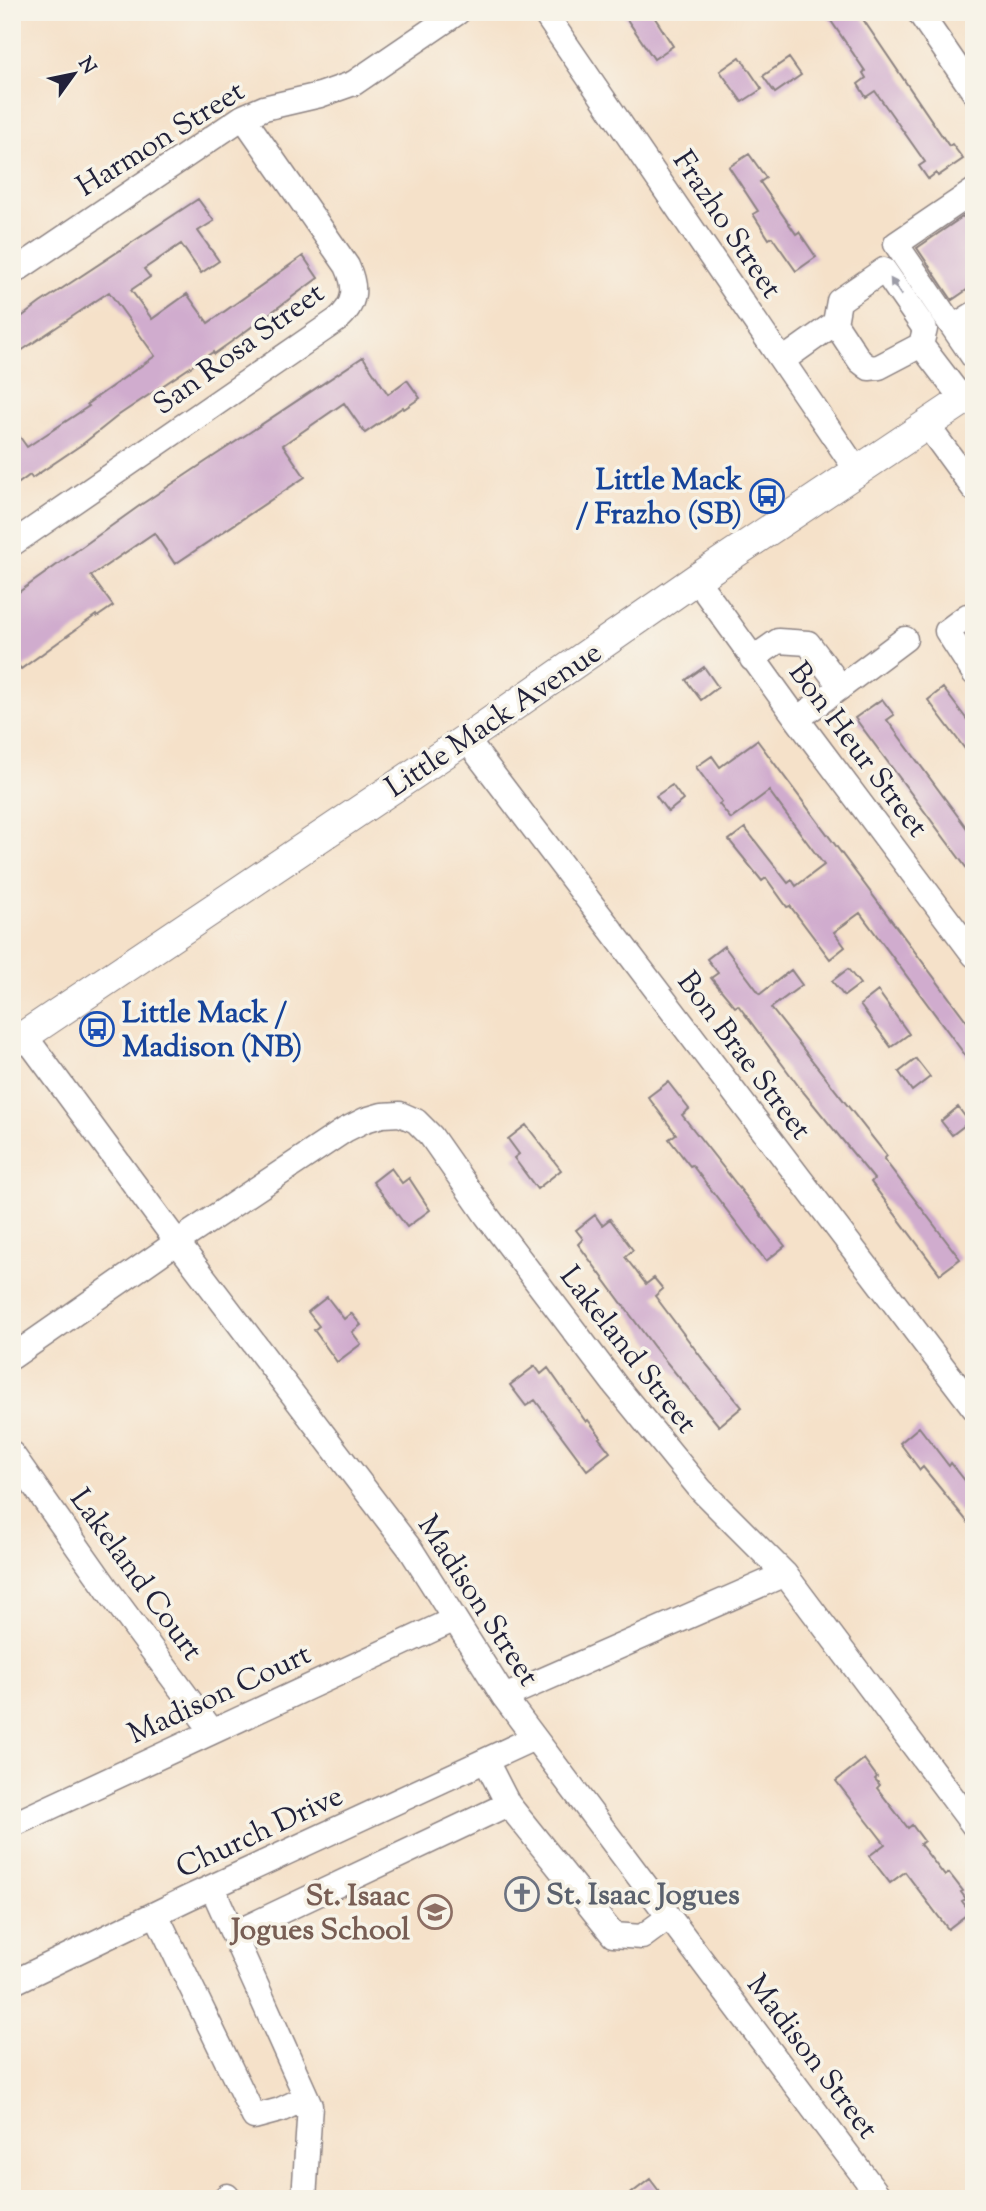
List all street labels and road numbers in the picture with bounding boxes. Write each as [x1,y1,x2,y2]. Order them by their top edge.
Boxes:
street label: Harmon Street [69,71,254,209]
street label: Frazho Street [661,143,791,308]
street label: San Rosa Street [145,273,334,427]
street label: Little Mack Avenue [378,633,611,810]
street label: Bon Heur Street [777,654,937,847]
street label: Bon Brae Street [665,963,821,1150]
street label: Lakeland Street [548,1258,706,1443]
street label: Lakeland Court [58,1481,212,1670]
street label: Madison Street [405,1507,548,1695]
street label: Madison Court [122,1634,319,1756]
street label: Church Drive [170,1776,351,1891]
street label: Madison Street [735,1966,887,2149]

